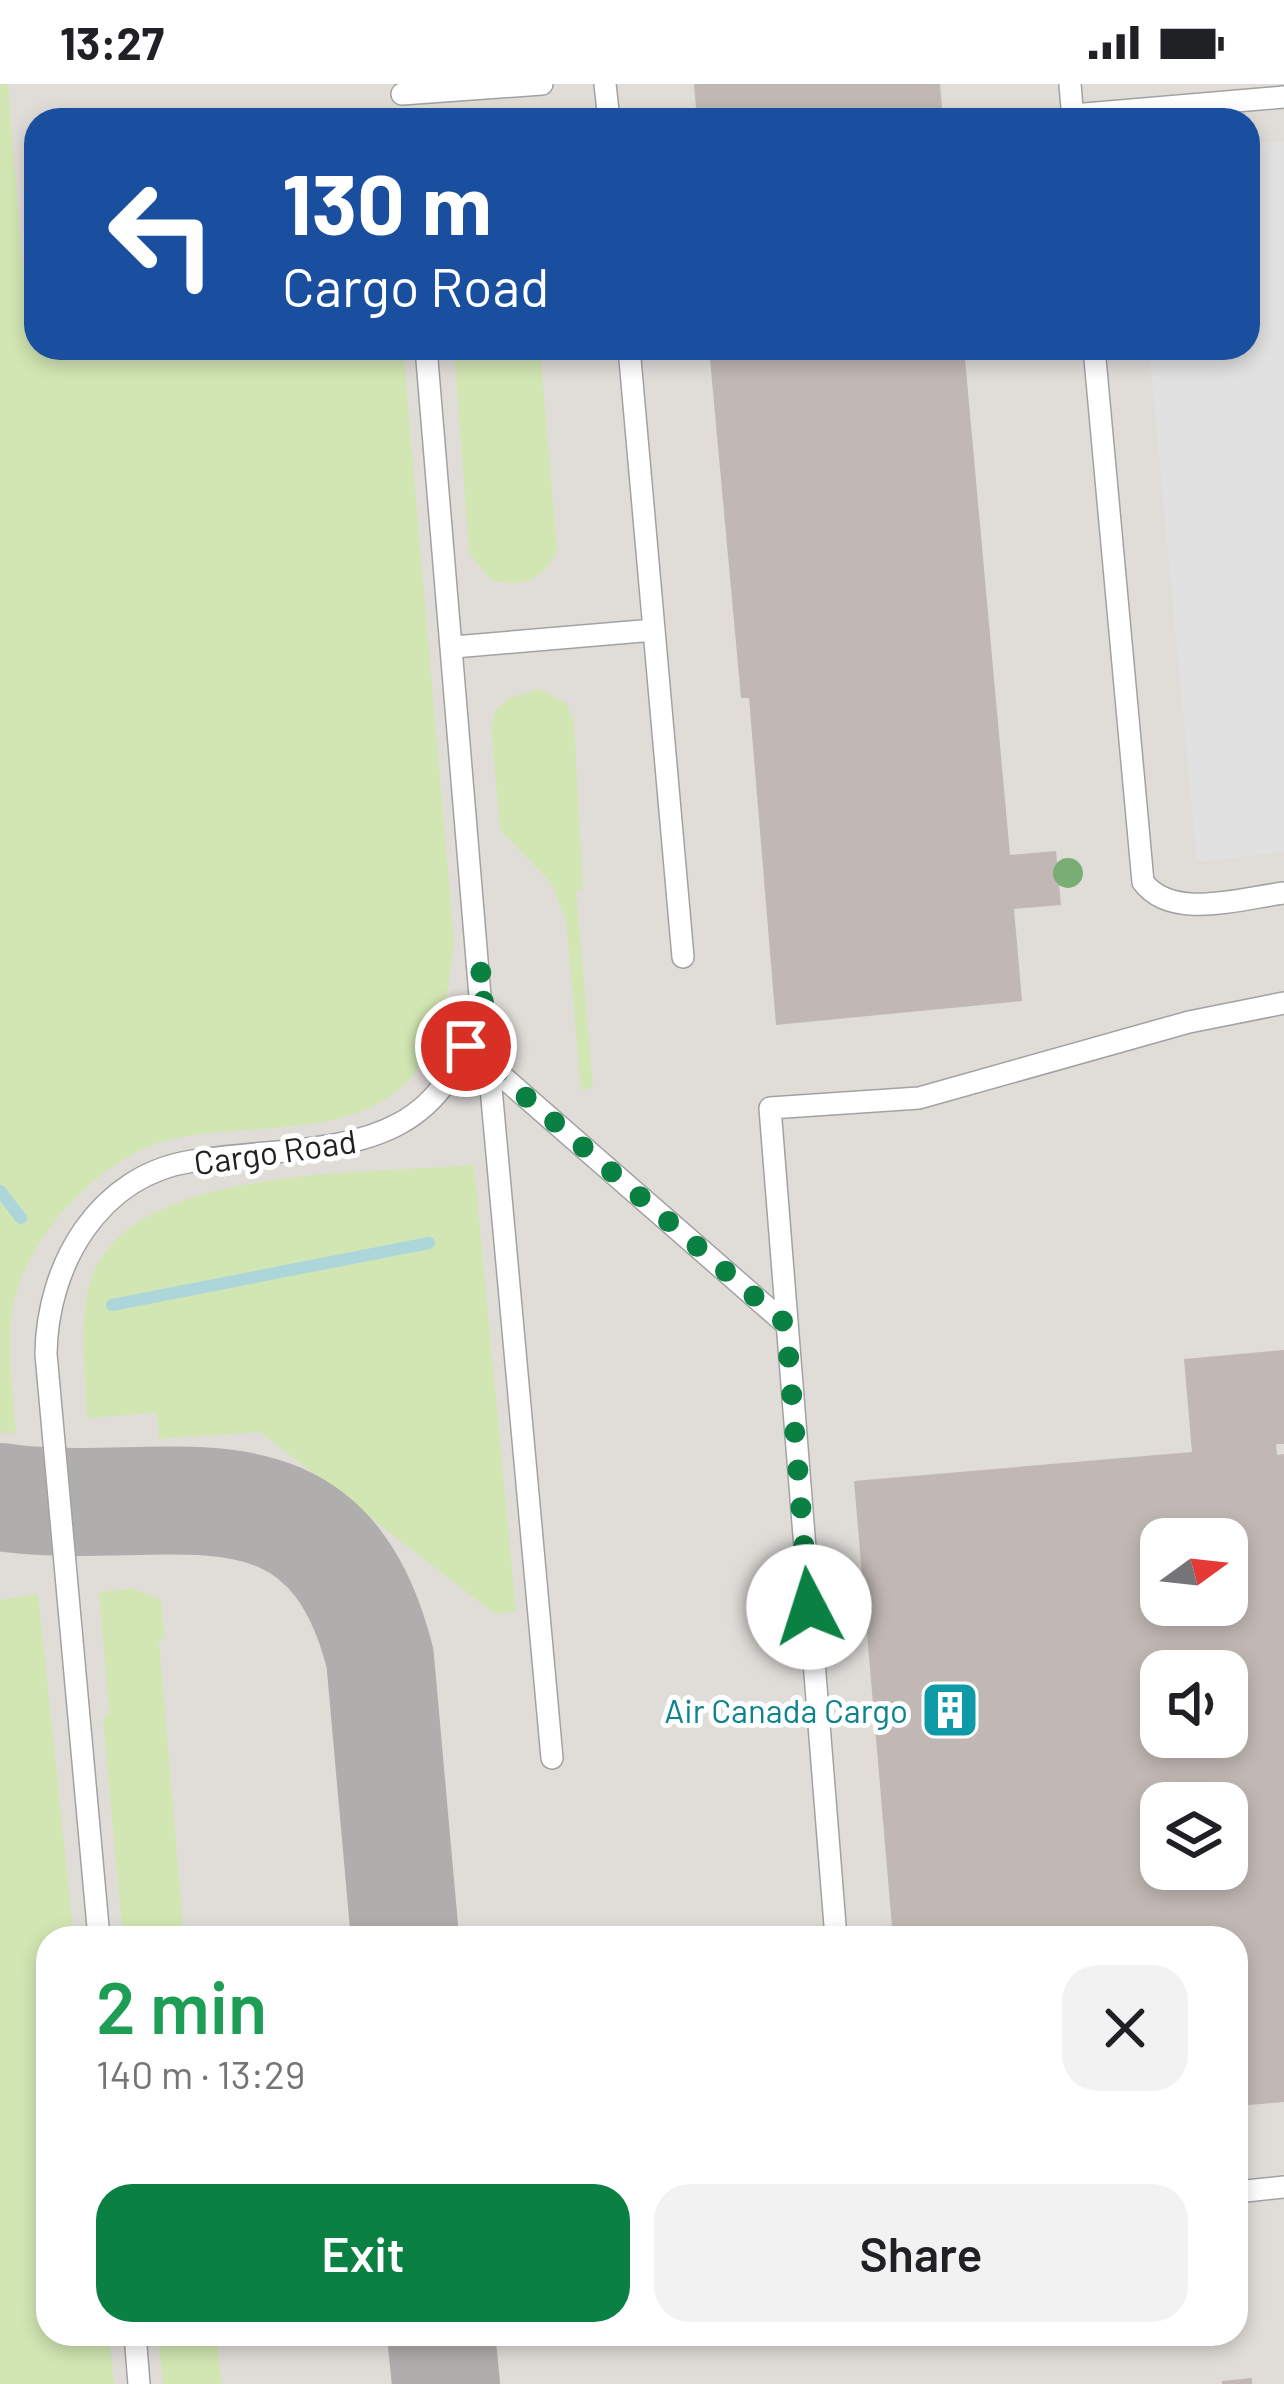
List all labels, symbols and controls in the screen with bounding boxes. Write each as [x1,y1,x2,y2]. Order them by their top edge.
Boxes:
text: 13:27 [60,15,164,69]
text: 130 m [282,151,492,252]
icon: left [84,156,240,312]
text: Cargo Road [282,253,550,318]
pin [415,995,517,1097]
icon: arrive [433,1013,499,1079]
street label: Cargo Road [191,1120,359,1182]
north arrow [1140,1518,1248,1626]
map controls [1140,1518,1248,1890]
position arrow [746,1544,872,1670]
button: sound [1140,1650,1248,1758]
building icon: Air Canada Cargo [919,1679,981,1741]
place label: Air Canada Cargo [664,1690,908,1730]
button: layers [1140,1782,1248,1890]
text: 2 min [96,1962,267,2048]
button: close [1062,1965,1188,2091]
text: 140 m · 13:29 [96,2050,305,2097]
button: Exit [96,2184,630,2322]
button: Share [654,2184,1188,2322]

